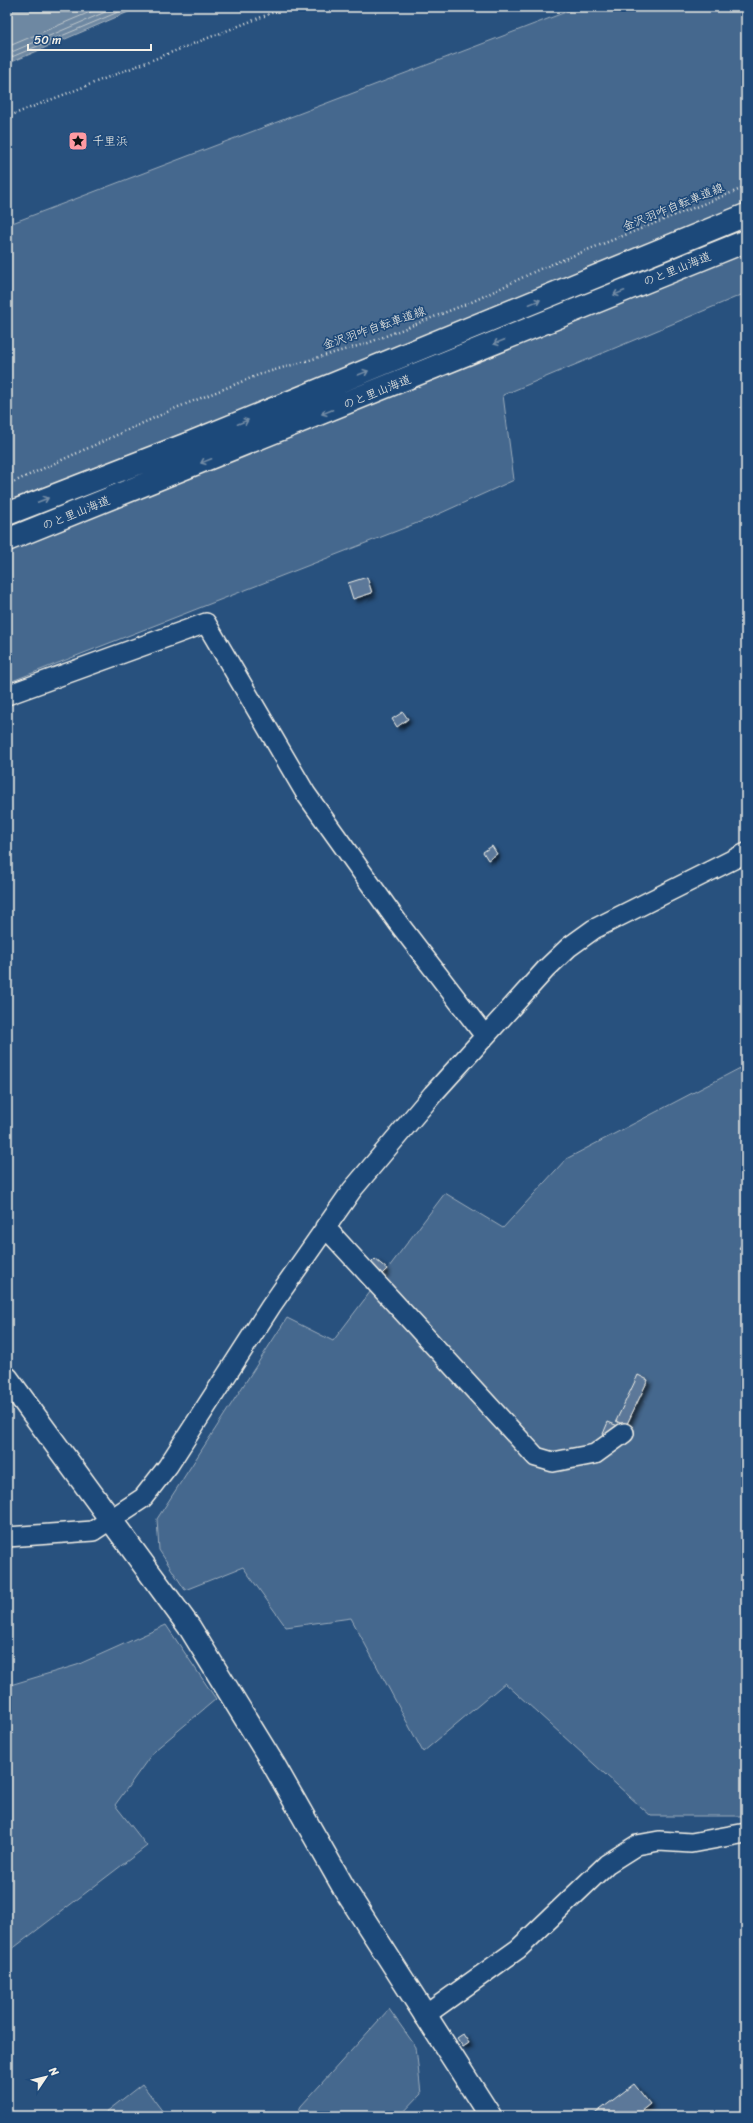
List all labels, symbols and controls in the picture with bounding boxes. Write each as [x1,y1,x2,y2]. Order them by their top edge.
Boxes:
scale bar [28,26,151,52]
text: 50 m [34,29,61,51]
place icon: 千里浜 [67,130,89,152]
place label: 千里浜 [92,130,128,152]
street label: 金沢羽咋自転車道線 [619,177,727,237]
street label: のと里山海道 [639,245,715,293]
one-way arrow [614,289,626,297]
one-way arrow [529,298,541,306]
street label: 金沢羽咋自転車道線 [319,300,429,356]
one-way arrow [494,339,506,347]
street label: のと里山海道 [339,368,415,416]
one-way arrow [356,368,368,376]
one-way arrow [321,409,333,416]
one-way arrow [236,417,248,425]
one-way arrow [201,458,213,465]
street label: のと里山海道 [38,489,114,537]
one-way arrow [37,495,49,503]
north arrow [26,2057,66,2097]
text: N [43,2062,64,2080]

